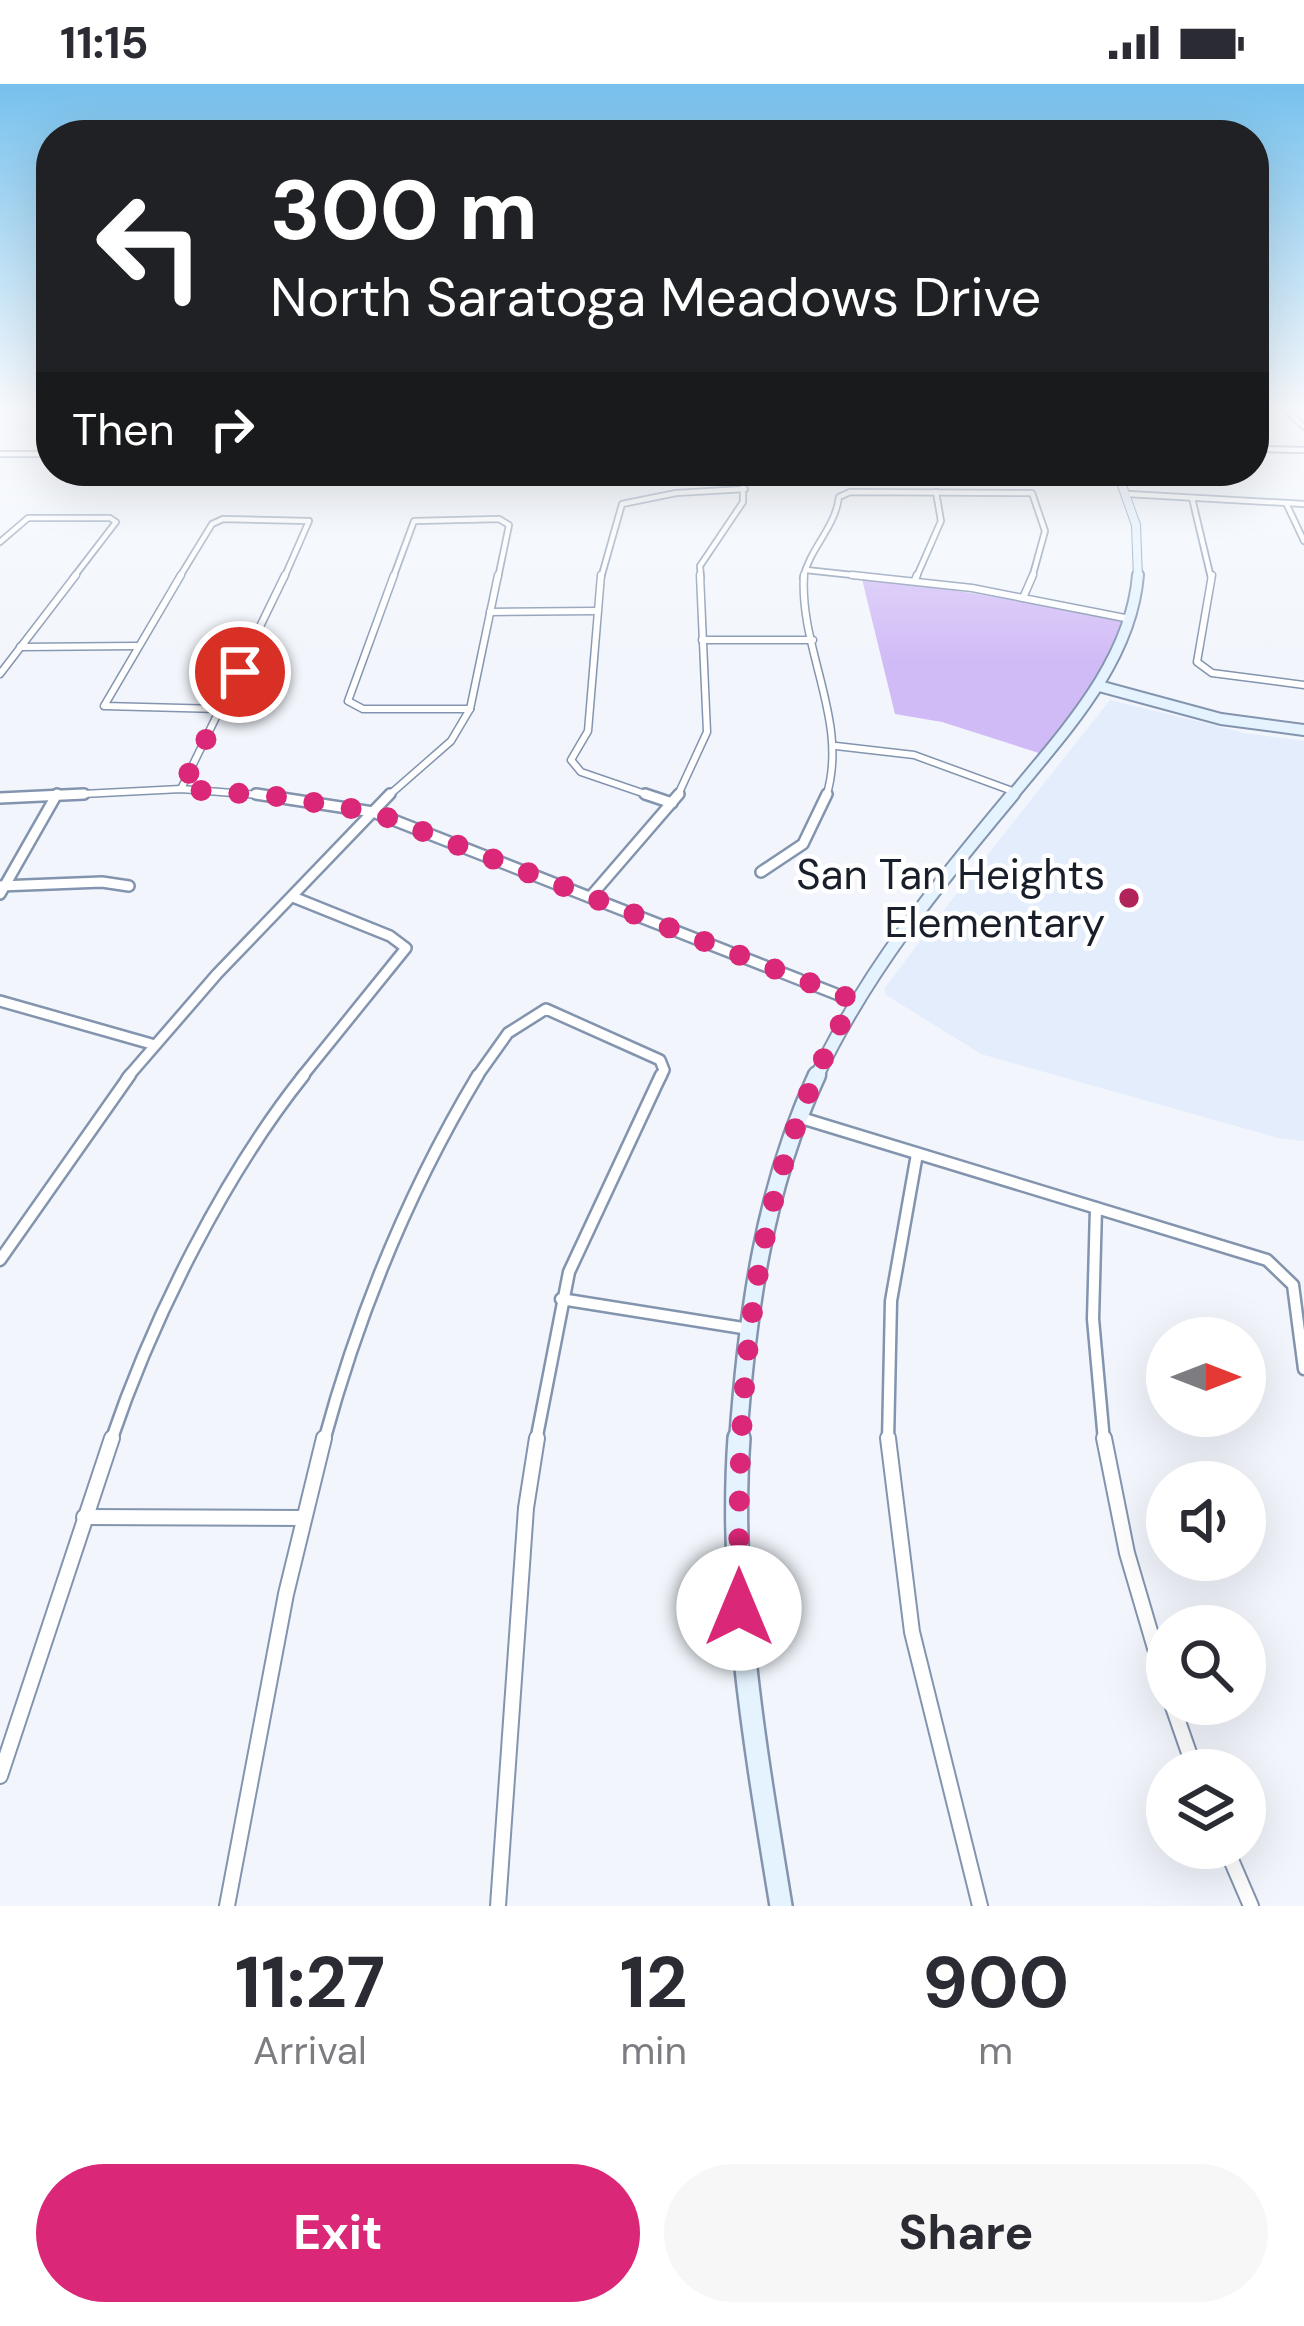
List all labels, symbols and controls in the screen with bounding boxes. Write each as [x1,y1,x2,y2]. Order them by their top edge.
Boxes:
text: 11:15 [60,13,149,72]
text: 300 m [270,156,538,265]
icon: left [72,168,228,324]
text: North Saratoga Meadows Drive [270,262,1041,333]
icon: right [199,396,265,462]
text: Then [72,400,175,459]
pin [189,621,291,723]
icon: arrive [207,639,273,705]
place label: San Tan Heights Elementary [796,847,1105,950]
marker: San Tan Heights Elementary [1116,885,1142,911]
north arrow [1146,1317,1266,1437]
map controls [1146,1317,1266,1869]
button: sound [1146,1461,1266,1581]
position arrow [676,1545,802,1671]
button: search [1146,1605,1266,1725]
button: layers [1146,1749,1266,1869]
text: 11:27 [235,1936,385,2029]
text: 12 [620,1936,688,2029]
text: 900 [922,1936,1069,2029]
text: Arrival [253,2025,367,2076]
text: min [620,2025,687,2076]
text: m [978,2025,1013,2076]
button: Exit [36,2164,640,2302]
button: Share [664,2164,1268,2302]

